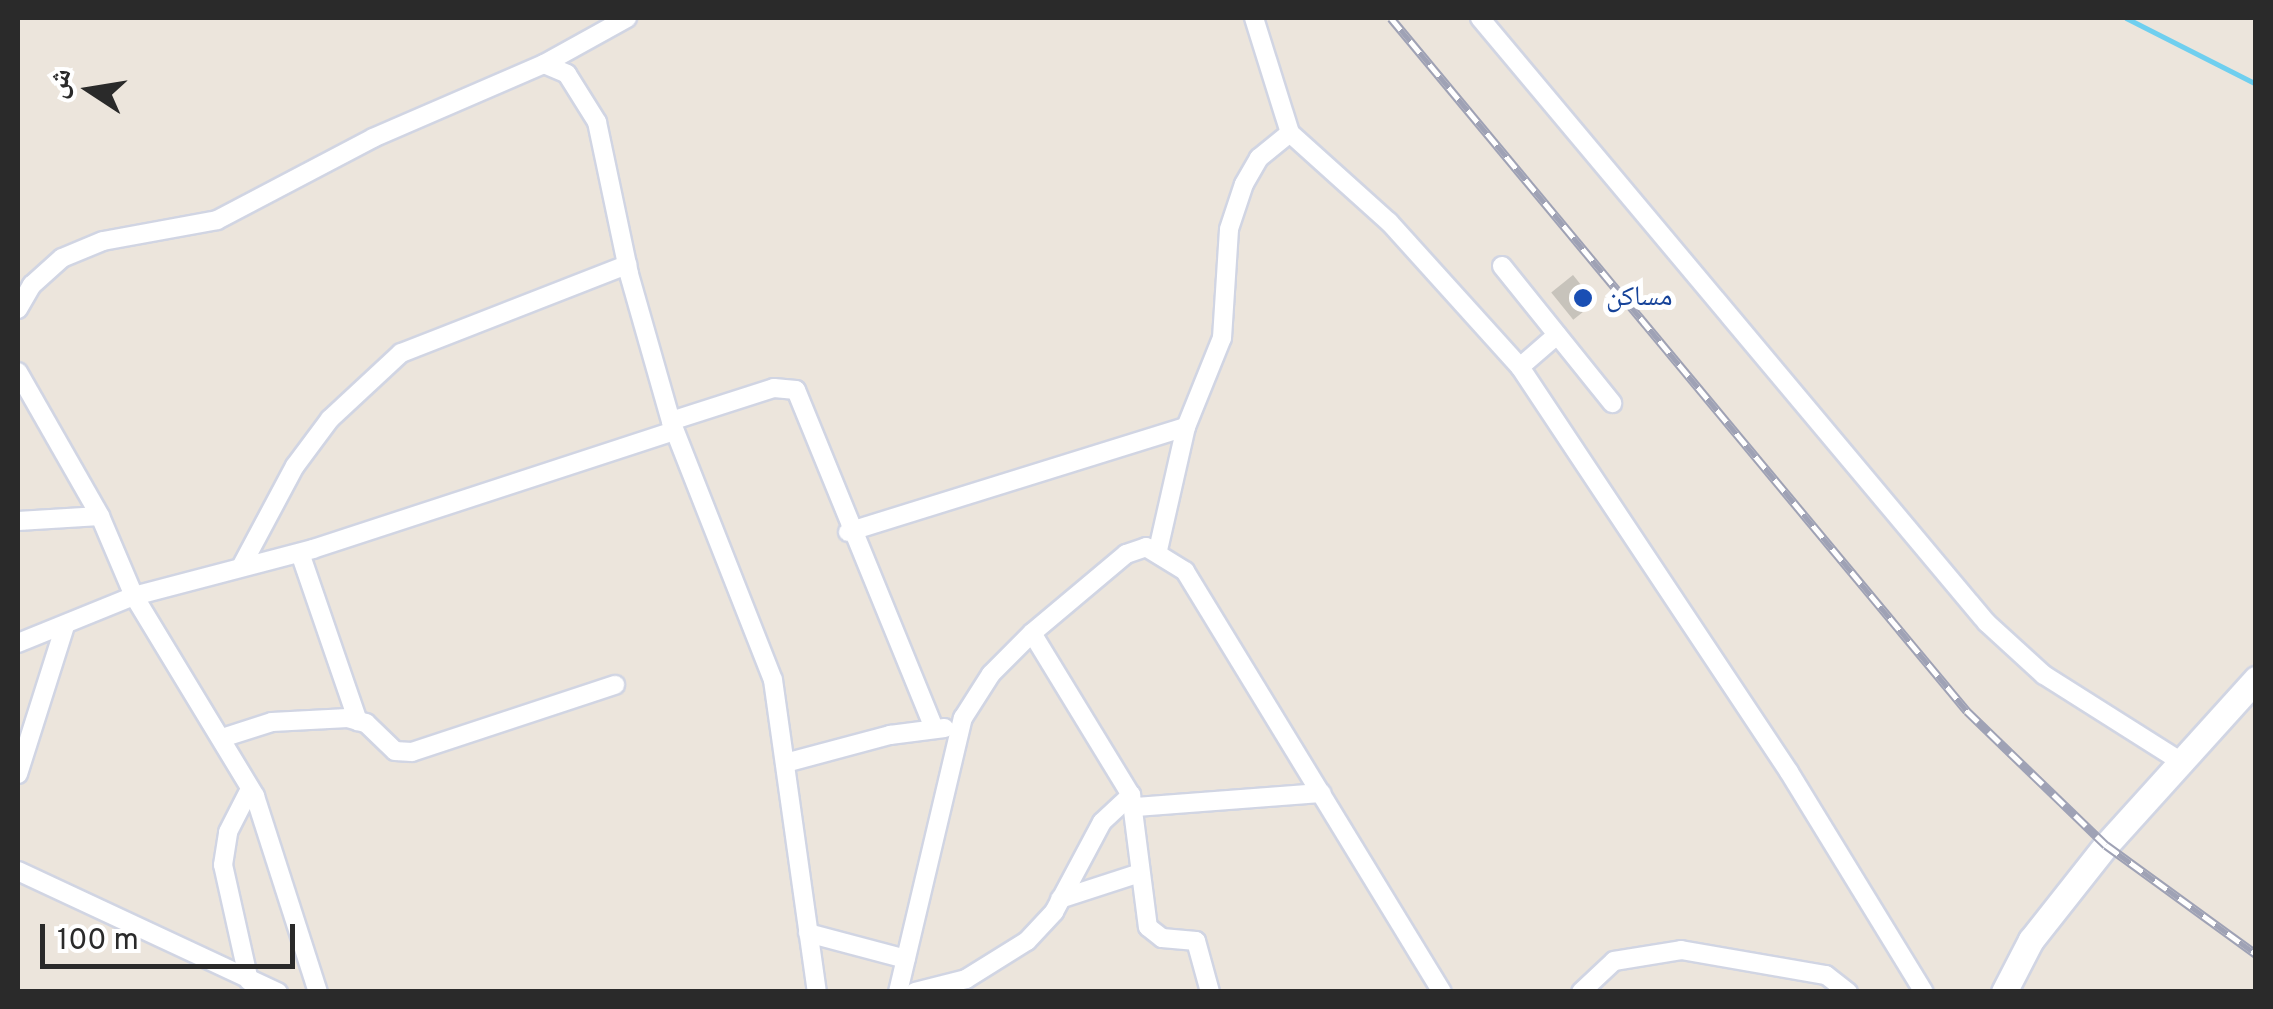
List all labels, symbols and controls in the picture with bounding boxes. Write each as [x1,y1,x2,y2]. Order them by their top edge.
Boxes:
north arrow [40,40,140,140]
text: ش [40,65,81,102]
place label: مساكن [1606,281,1672,315]
marker: مساكن [1570,285,1596,311]
scale bar [45,904,300,966]
text: 100 m [57,923,139,960]

